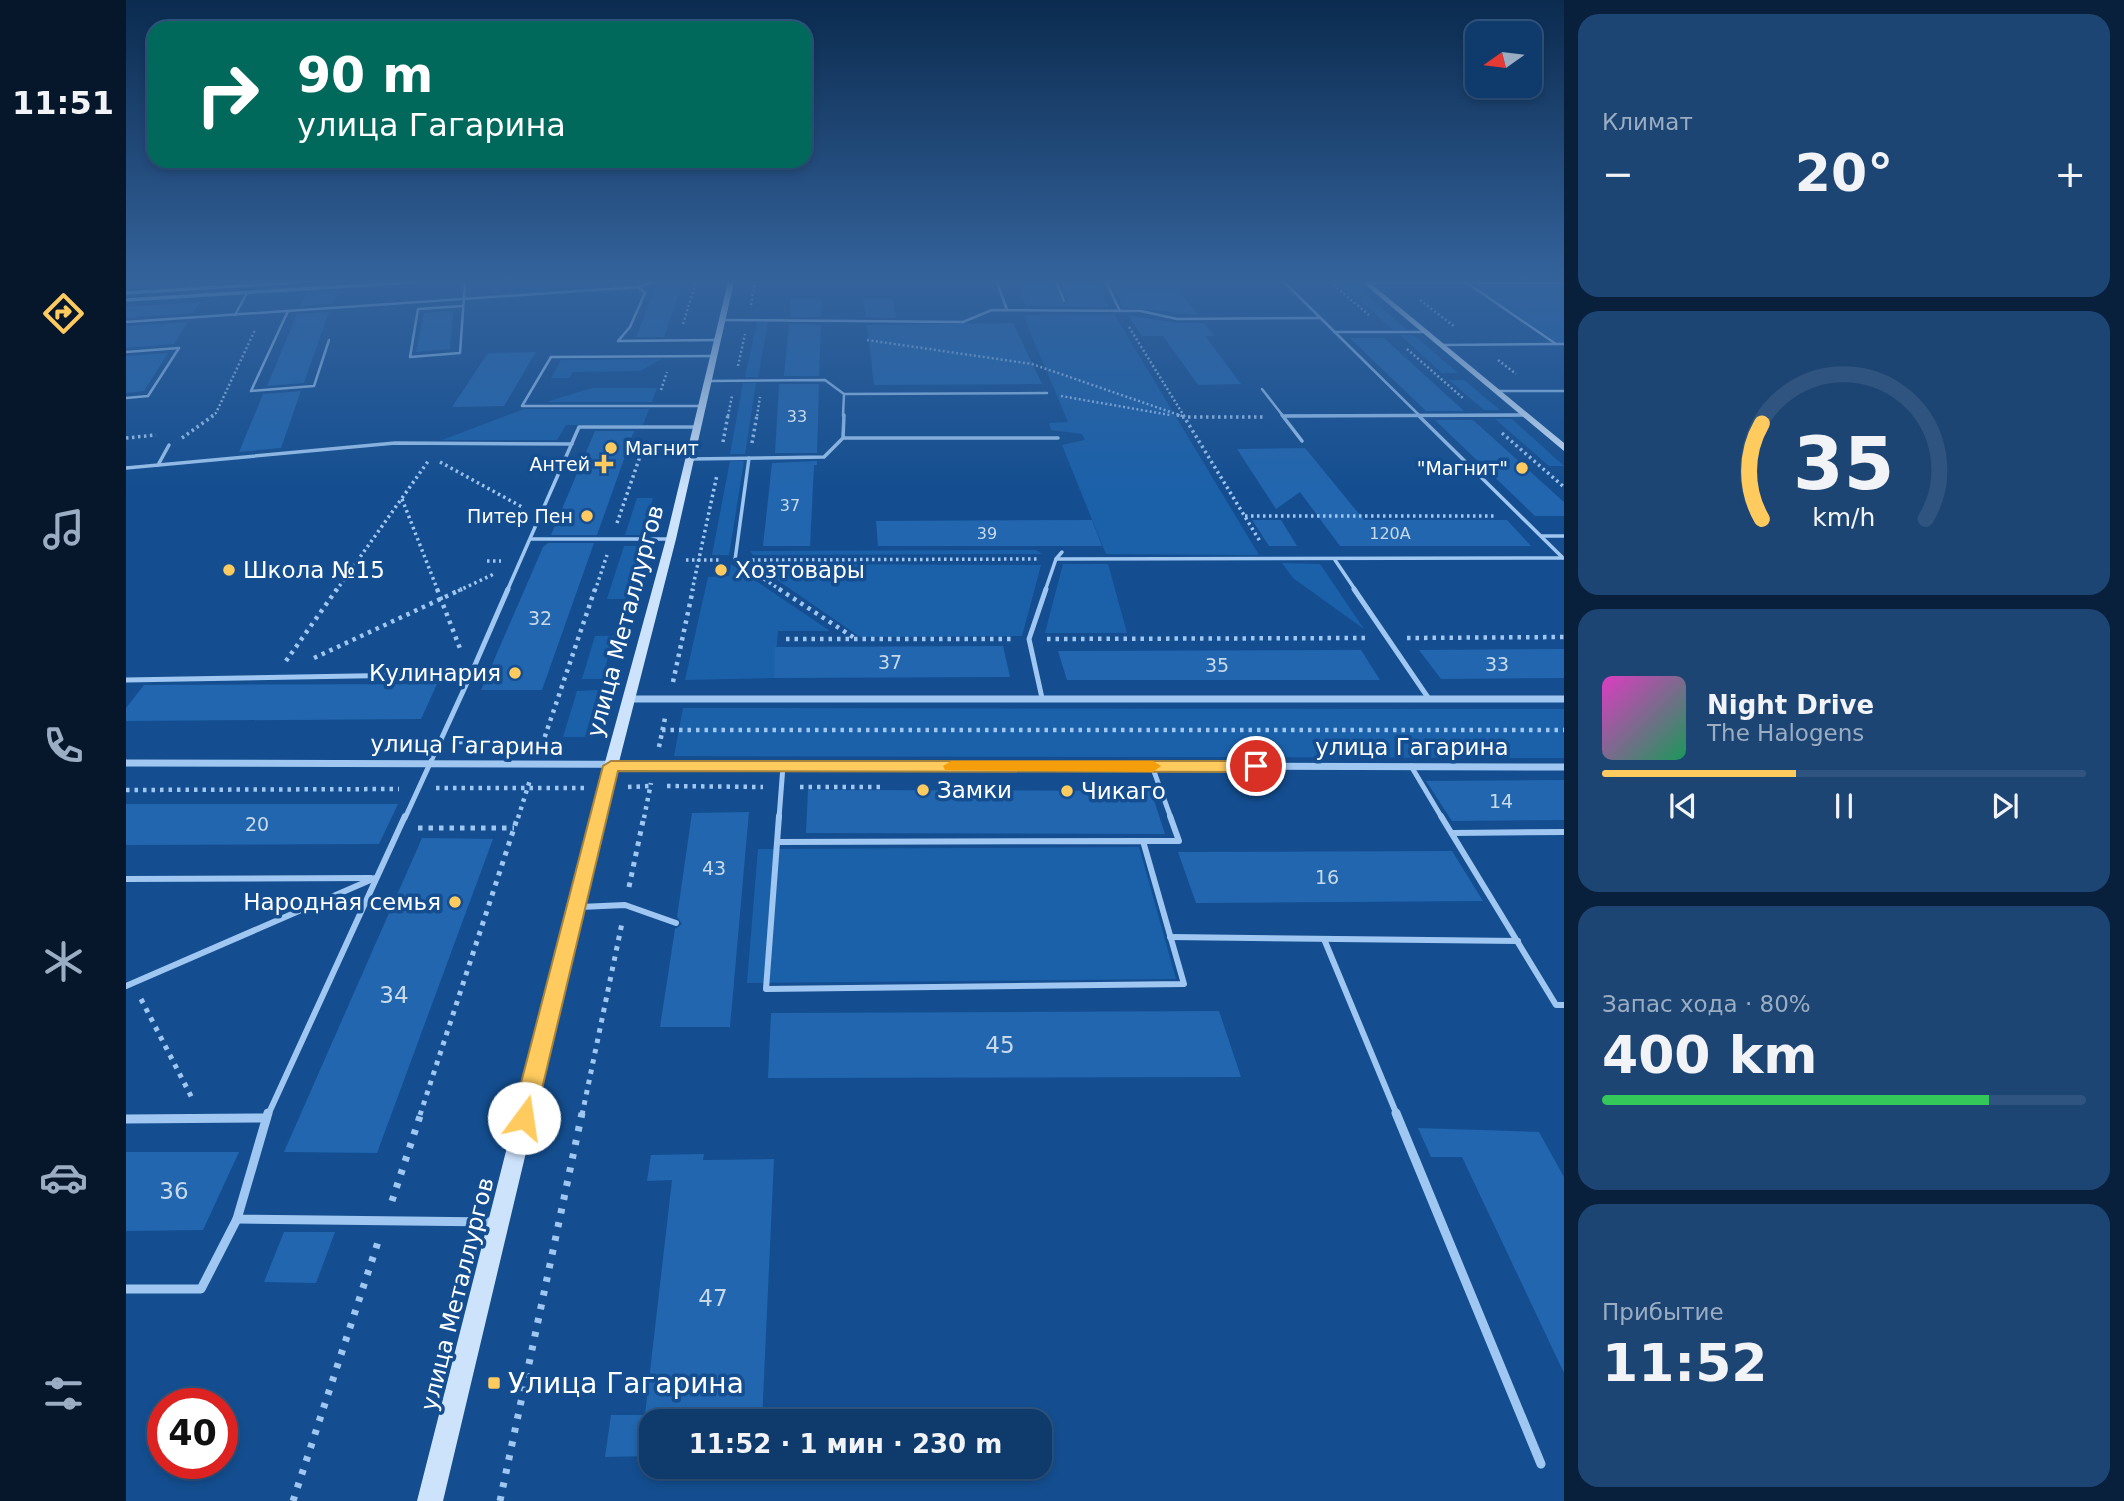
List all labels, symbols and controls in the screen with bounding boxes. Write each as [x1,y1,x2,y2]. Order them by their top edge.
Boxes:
north arrow [1465,21,1542,98]
map controls [1465,21,1542,98]
text: 90 m [297,47,433,104]
icon: right [182,49,273,140]
text: 11:51 [12,84,114,122]
text: улица Гагарина [297,106,566,144]
text: Климат [1602,109,1693,135]
text: 20° [1795,143,1893,203]
text: − [1602,152,1634,196]
text: + [2054,152,2086,196]
icon: directions [39,289,88,338]
house number: 33 [787,407,807,426]
text: 35 [1793,422,1895,507]
place label: Магнит [625,437,699,459]
marker: Магнит [603,440,619,456]
place label: Антей [529,453,590,475]
marker: Антей [596,456,612,472]
place label: "Магнит" [1417,457,1508,479]
marker: "Магнит" [1514,460,1530,476]
house number: 37 [780,496,800,515]
street label: улица Металлургов [581,502,669,740]
text: km/h [1812,503,1876,532]
icon: music [39,505,88,554]
place label: Питер Пен [467,505,573,527]
marker: Питер Пен [579,508,595,524]
house number: 39 [977,524,997,543]
house number: 120А [1369,524,1411,543]
place label: Школа №15 [243,557,385,583]
place label: Хозтовары [735,557,865,583]
marker: Школа №15 [221,562,237,578]
marker: Хозтовары [713,562,729,578]
house number: 32 [528,607,552,629]
house number: 37 [878,651,902,673]
house number: 33 [1485,653,1509,675]
house number: 35 [1205,654,1229,676]
place label: Кулинария [369,660,501,686]
marker: Кулинария [507,665,523,681]
text: Night Drive [1707,690,1874,720]
text: The Halogens [1707,720,1864,746]
icon: phone [39,721,88,770]
street label: улица Гагарина [370,730,564,760]
street label: улица Гагарина [1315,734,1509,760]
pin [1226,736,1286,796]
icon: arrive [1237,747,1275,785]
place label: Замки [937,777,1012,803]
place label: Чикаго [1081,778,1166,804]
marker: Замки [915,782,931,798]
marker: Чикаго [1059,783,1075,799]
icon: previous [1664,787,1702,825]
icon: pause [1825,787,1863,825]
icon: next [1986,787,2024,825]
house number: 14 [1489,790,1513,812]
house number: 20 [245,813,269,835]
house number: 43 [702,857,726,879]
house number: 16 [1315,866,1339,888]
place label: Народная семья [243,889,441,915]
marker: Народная семья [447,894,463,910]
icon: climate [39,937,88,986]
house number: 34 [379,982,409,1008]
text: Запас хода · 80% [1602,991,1811,1017]
text: 400 km [1602,1025,1817,1085]
house number: 45 [985,1032,1015,1058]
position arrow [487,1081,561,1155]
icon: car [39,1153,88,1202]
street label: улица Металлургов [415,1175,499,1413]
house number: 36 [159,1178,189,1204]
house number: 47 [698,1285,728,1311]
text: Прибытие [1602,1299,1724,1325]
text: 11:52 [1602,1333,1768,1393]
place label: Улица Гагарина [508,1367,744,1400]
icon: filters [39,1369,88,1418]
marker: Улица Гагарина [486,1375,502,1391]
speed limit sign: 40 [147,1388,238,1479]
text: 11:52 · 1 мин · 230 m [689,1429,1002,1459]

